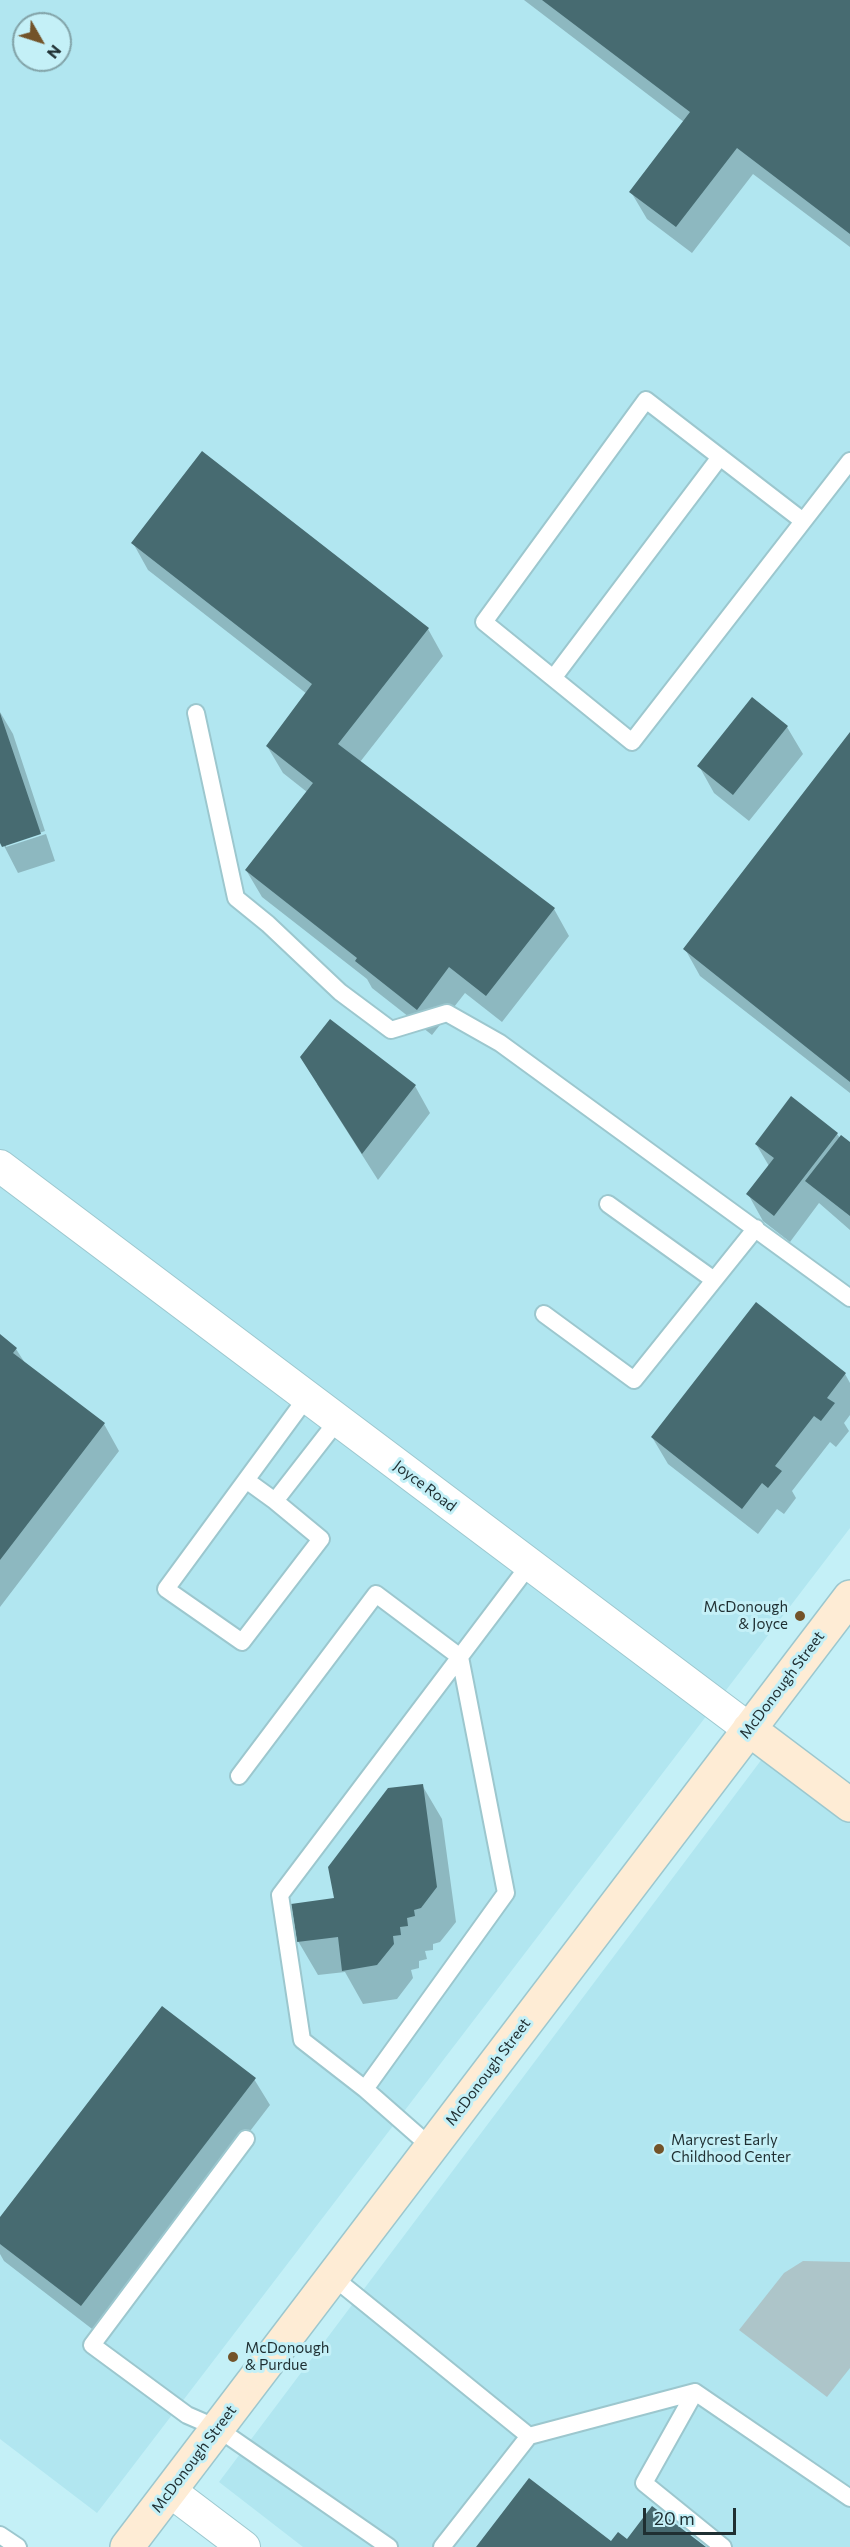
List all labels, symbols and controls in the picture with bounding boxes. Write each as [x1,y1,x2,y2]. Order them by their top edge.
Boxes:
north arrow [12,12,72,72]
text: N [44,42,66,63]
street label: Joyce Road [390,1457,460,1515]
place label: McDonough & Joyce [704,1598,788,1633]
marker: McDonough & Joyce [793,1609,807,1623]
street label: McDonough Street [736,1628,828,1742]
street label: McDonough Street [442,2015,534,2129]
place label: Marycrest Early Childhood Center [671,2131,791,2166]
marker: Marycrest Early Childhood Center [652,2142,666,2156]
place label: McDonough & Purdue [245,2339,329,2374]
marker: McDonough & Purdue [226,2350,240,2364]
street label: McDonough Street [148,2402,240,2516]
scale bar [646,2496,739,2534]
text: 20 m [654,2507,695,2529]

